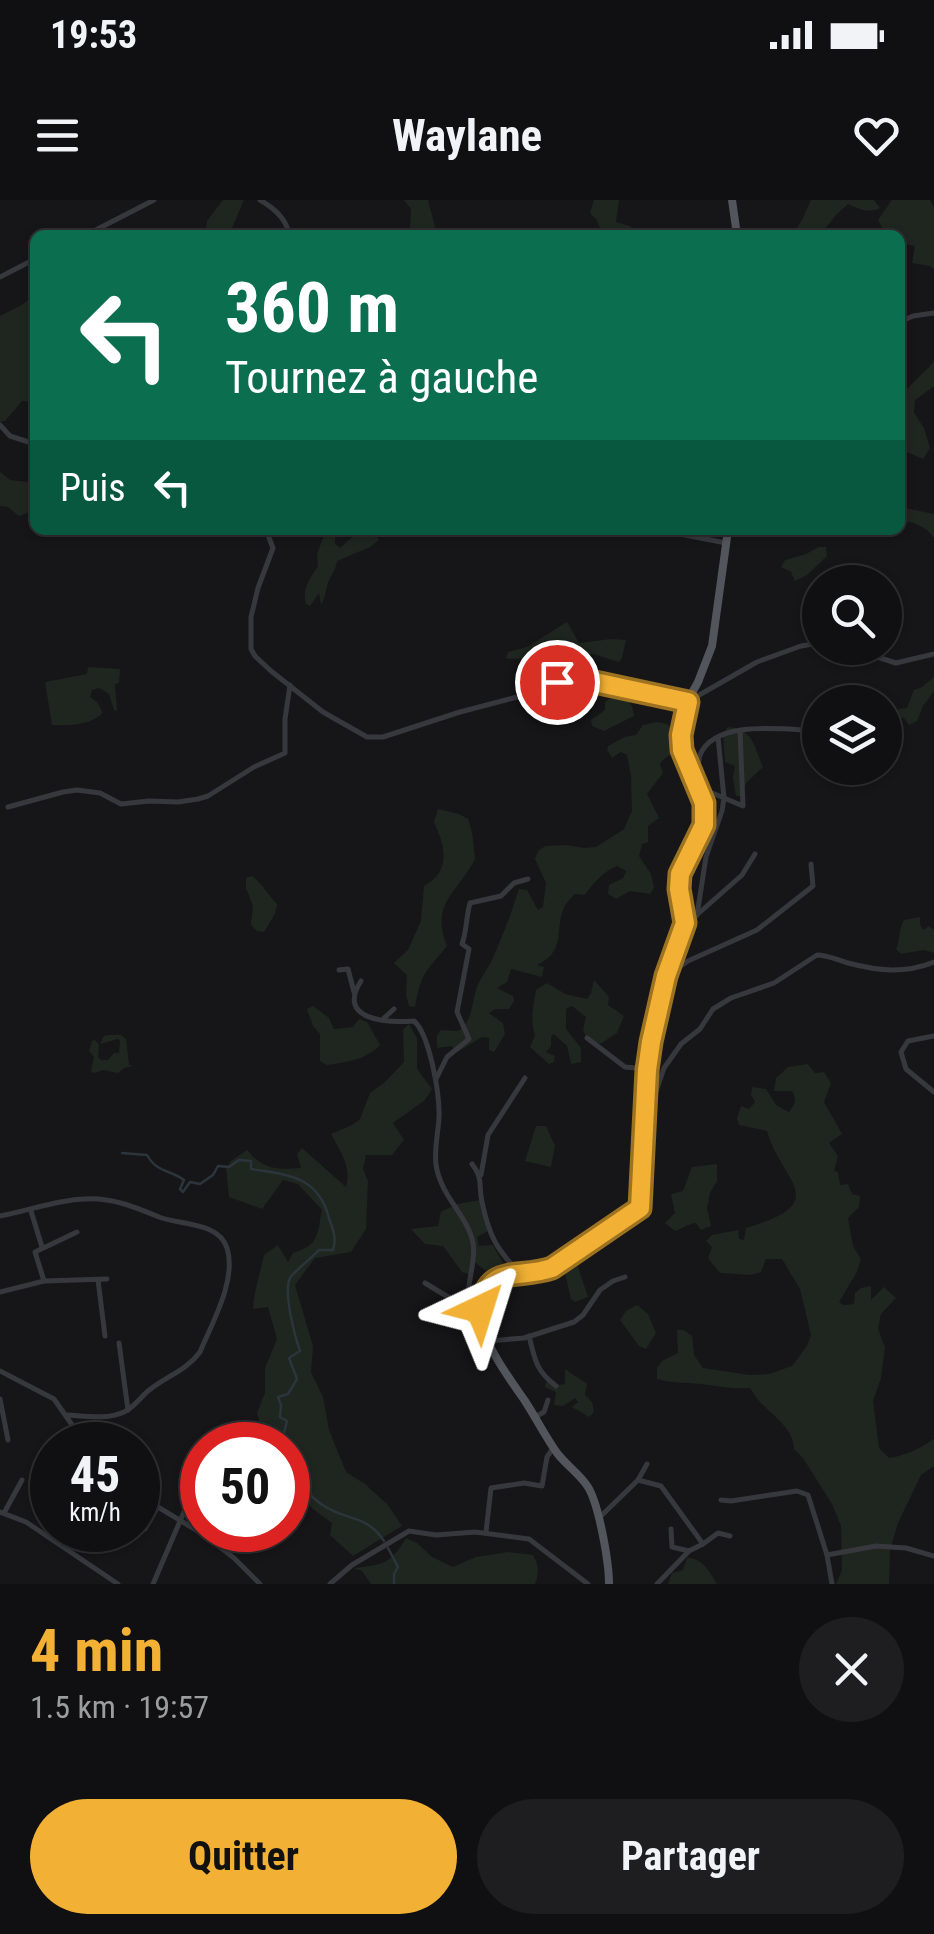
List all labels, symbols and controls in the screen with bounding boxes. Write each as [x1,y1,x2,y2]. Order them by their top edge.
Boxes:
text: 19:53 [50,13,137,57]
icon: menu [30,108,85,163]
icon: heart [849,108,904,163]
text: Waylane [392,109,542,162]
text: 360 m [225,267,399,349]
icon: left [60,270,190,400]
text: Tournez à gauche [225,351,538,404]
icon: left [145,460,200,515]
text: Puis [60,466,125,510]
map controls [802,565,902,785]
button: search [802,565,902,665]
pin [515,640,600,725]
icon: arrive [530,655,585,710]
button: layers [802,685,902,785]
position arrow [428,1257,532,1361]
speed limit sign: 50 [180,1422,310,1552]
text: 45 [70,1446,120,1504]
text: km/h [69,1498,121,1527]
text: 4 min [30,1615,163,1686]
button: close [799,1617,904,1722]
text: 1.5 km · 19:57 [30,1688,209,1726]
button: Quitter [30,1799,457,1914]
button: Partager [477,1799,904,1914]

